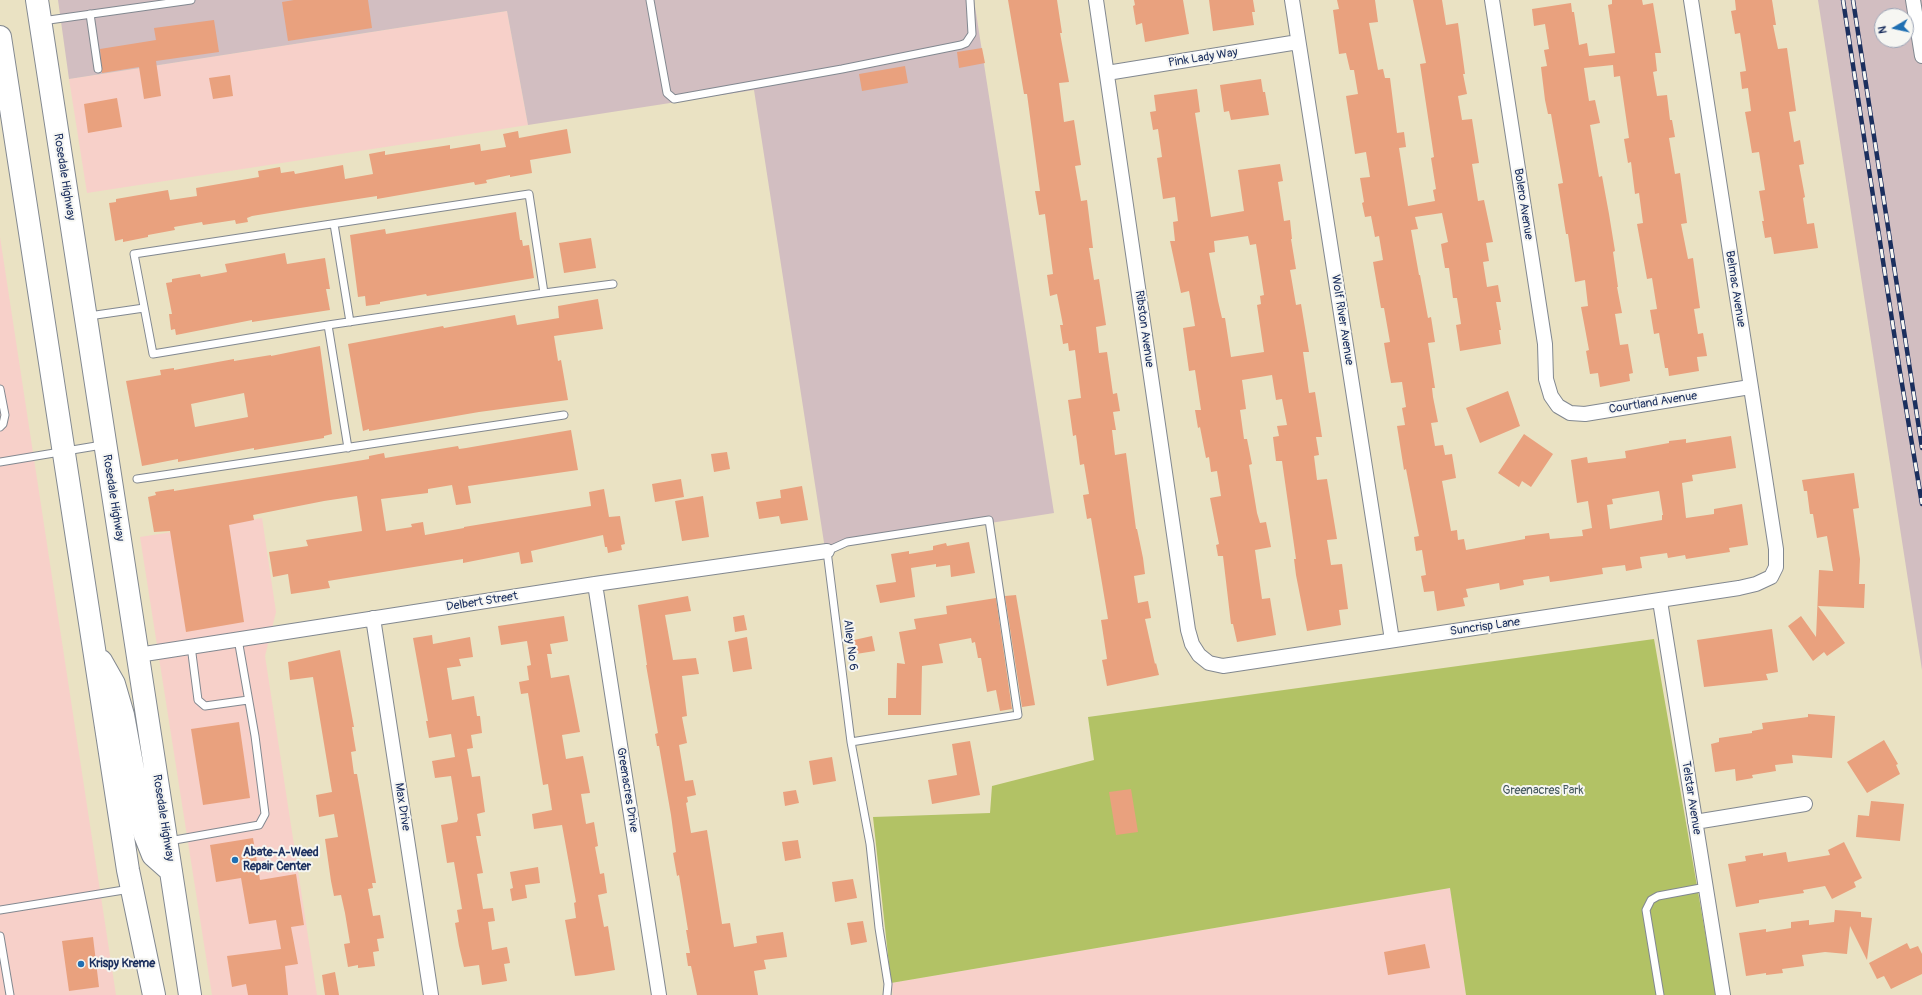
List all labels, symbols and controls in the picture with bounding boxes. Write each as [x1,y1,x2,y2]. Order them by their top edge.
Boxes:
north arrow [1874,8,1914,48]
text: N [1876,25,1890,34]
street label: Pink Lady Way [1167,45,1239,71]
street label: Rosedale Highway [50,133,78,221]
street label: Bolero Avenue [1510,167,1536,241]
street label: Belmac Avenue [1722,250,1748,328]
street label: Wolf River Avenue [1328,274,1356,366]
street label: Ribston Avenue [1131,289,1157,369]
street label: Courtland Avenue [1608,389,1698,417]
street label: Rosedale Highway [99,454,127,542]
street label: Delbert Street [445,589,519,615]
street label: Suncrisp Lane [1449,615,1521,639]
street label: Alley No 6 [840,619,860,671]
street label: Greenacres Drive [613,747,641,833]
street label: Telstar Avenue [1678,760,1704,836]
street label: Rosedale Highway [149,774,177,862]
street label: Max Drive [391,782,413,832]
park label: Greenacres Park [1503,784,1583,798]
place label: Abate-A-Weed Repair Center [243,846,319,874]
marker: Abate-A-Weed Repair Center [230,855,240,865]
place label: Krispy Kreme [89,957,155,971]
marker: Krispy Kreme [76,959,86,969]

